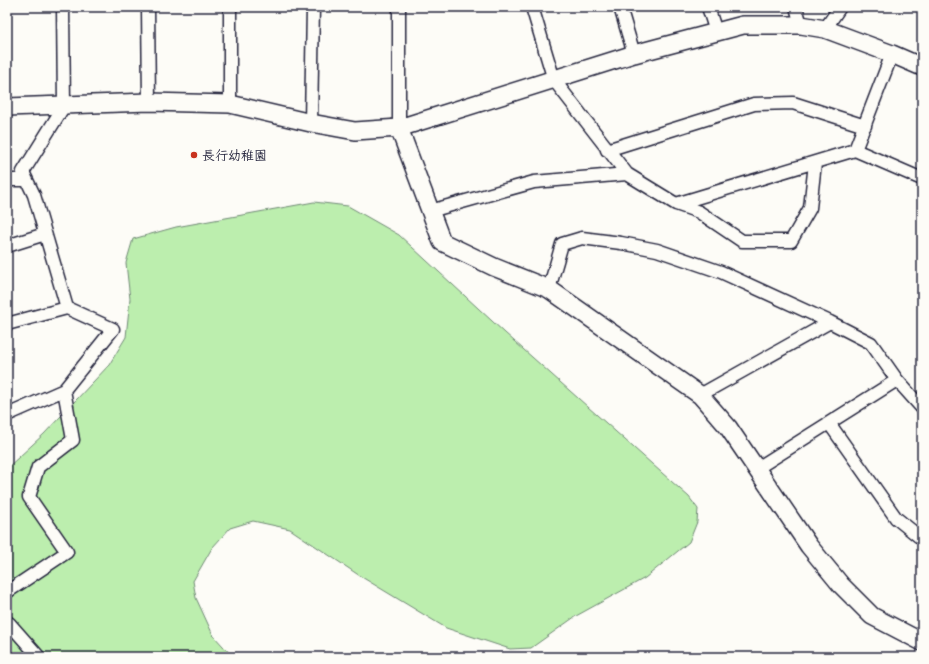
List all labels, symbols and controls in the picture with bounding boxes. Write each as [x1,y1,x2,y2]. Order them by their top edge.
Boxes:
place label: 長行幼稚園 [202,148,267,165]
marker: 長行幼稚園 [189,150,199,160]

